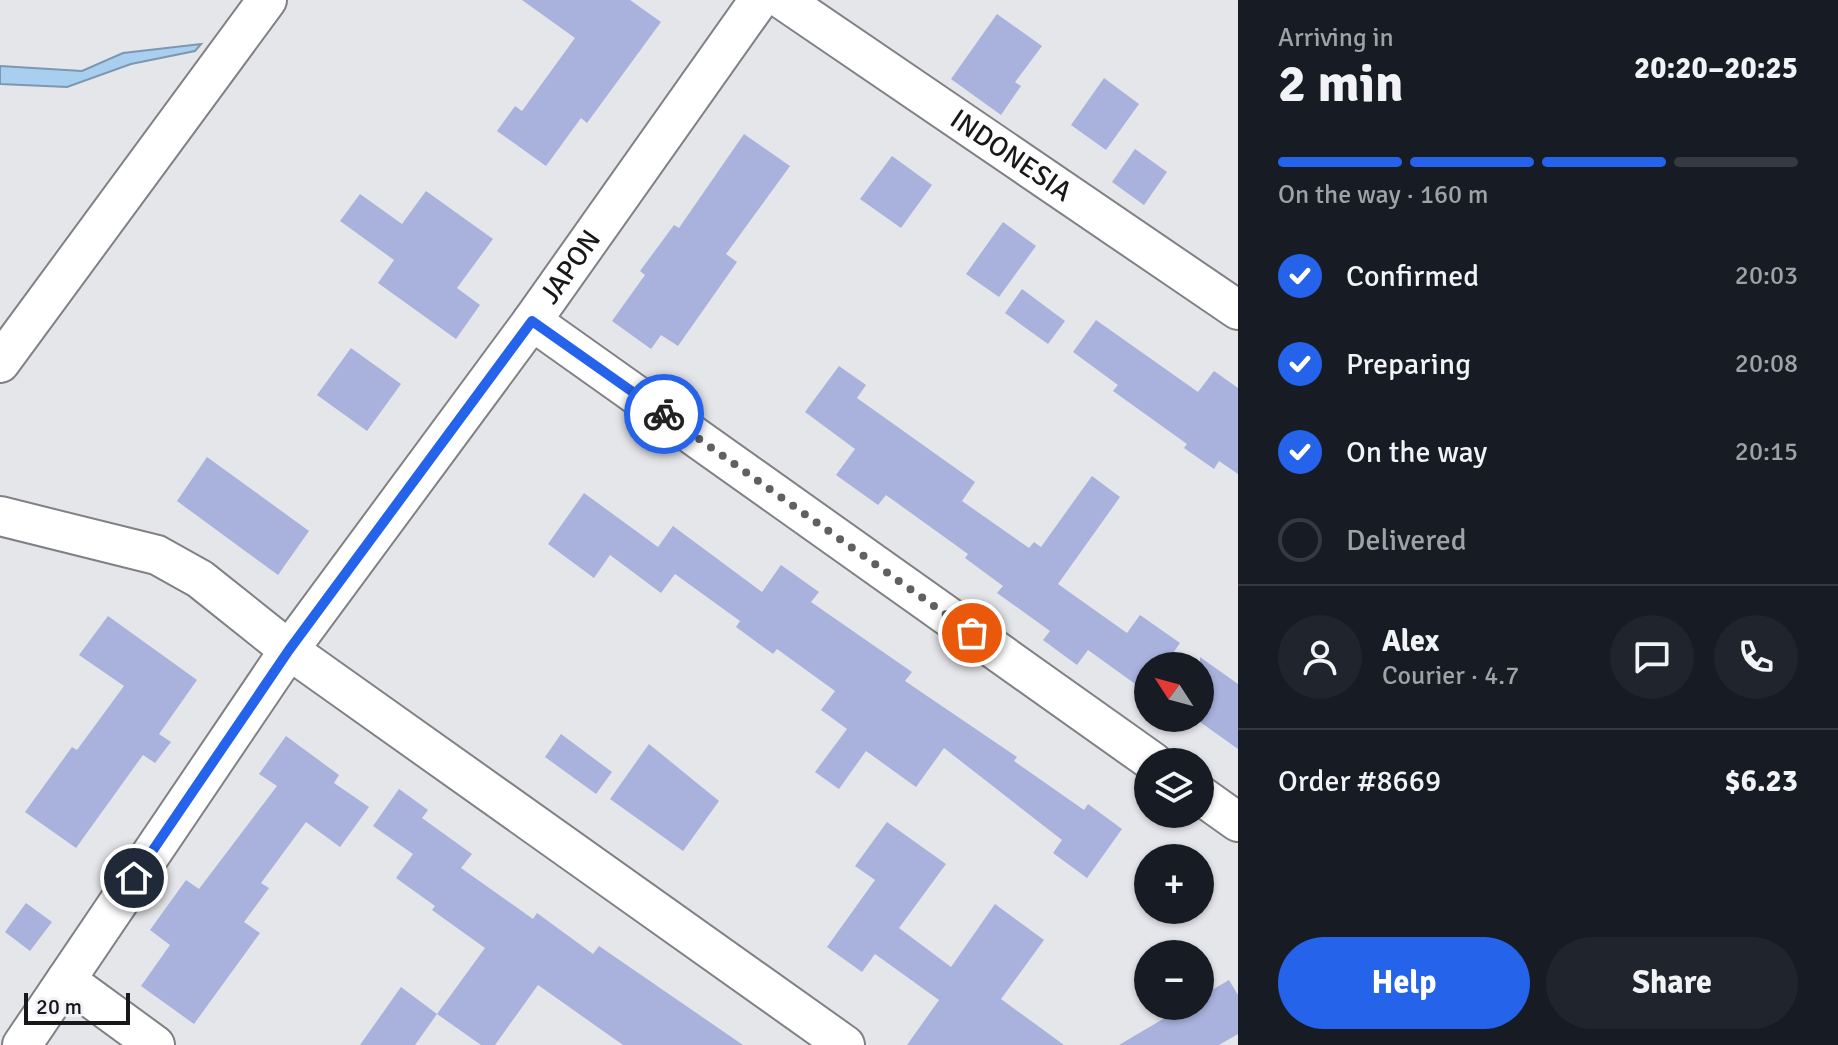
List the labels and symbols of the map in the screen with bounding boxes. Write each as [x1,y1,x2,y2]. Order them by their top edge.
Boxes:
street label: INDONESIA [944,102,1078,209]
street label: JAPON [533,223,608,310]
courier [624,374,704,454]
pin [938,599,1006,667]
north arrow [1134,652,1214,732]
pin [100,844,168,912]
scale bar [24,989,130,1025]

